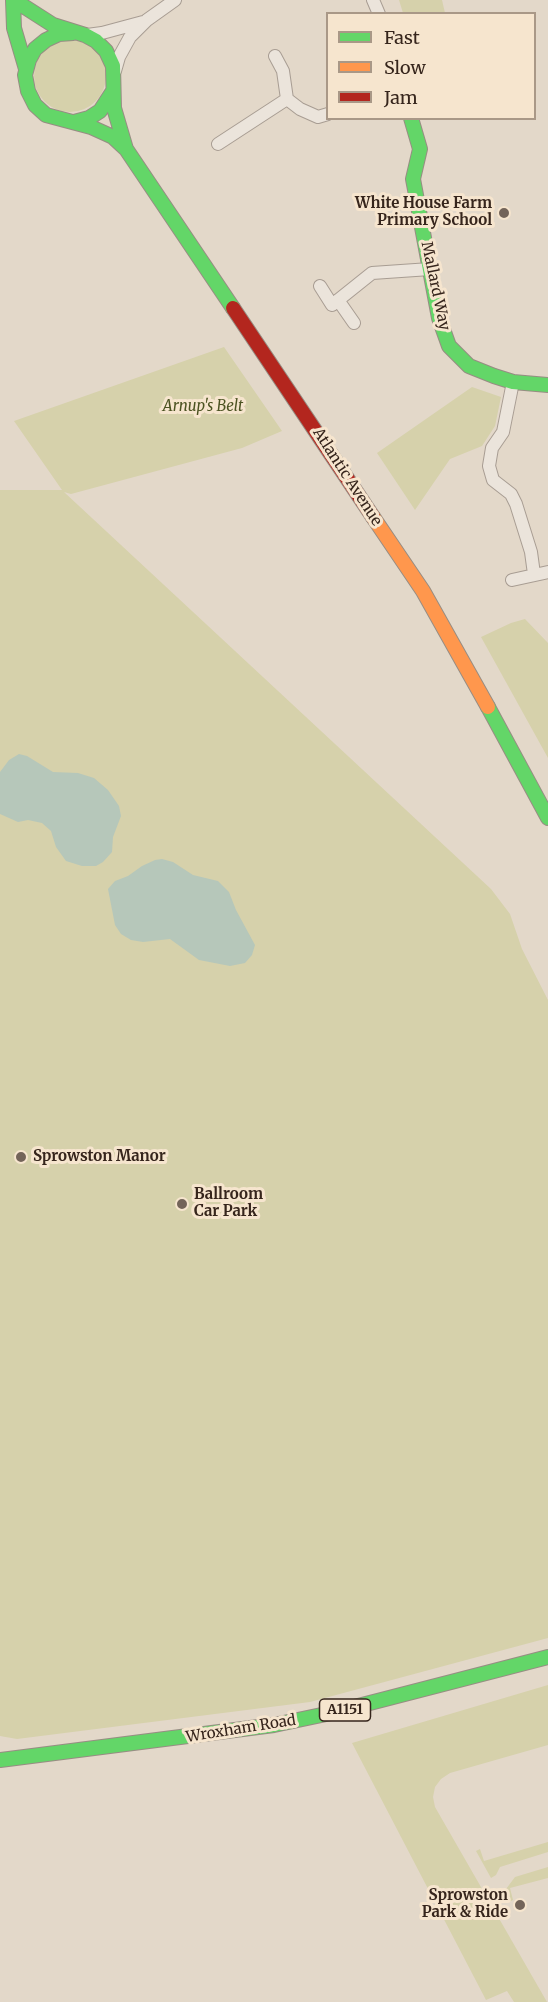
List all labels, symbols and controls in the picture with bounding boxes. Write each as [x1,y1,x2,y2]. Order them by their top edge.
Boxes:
legend [326,12,536,120]
text: Fast [384,26,420,49]
text: Slow [384,56,426,79]
text: Jam [384,86,418,109]
place label: White House Farm Primary School [355,195,492,230]
marker: White House Farm Primary School [497,206,511,220]
street label: Mallard Way [417,240,453,332]
park label: Arnup's Belt [163,398,243,416]
street label: Atlantic Avenue [309,425,385,529]
place label: Sprowston Manor [33,1148,166,1166]
marker: Sprowston Manor [14,1150,28,1164]
place label: Ballroom Car Park [194,1186,263,1221]
marker: Ballroom Car Park [175,1197,189,1211]
road number: A1151 [320,1699,370,1721]
street label: Wroxham Road [185,1711,297,1747]
place label: Sprowston Park & Ride [422,1887,508,1922]
marker: Sprowston Park & Ride [513,1898,527,1912]

